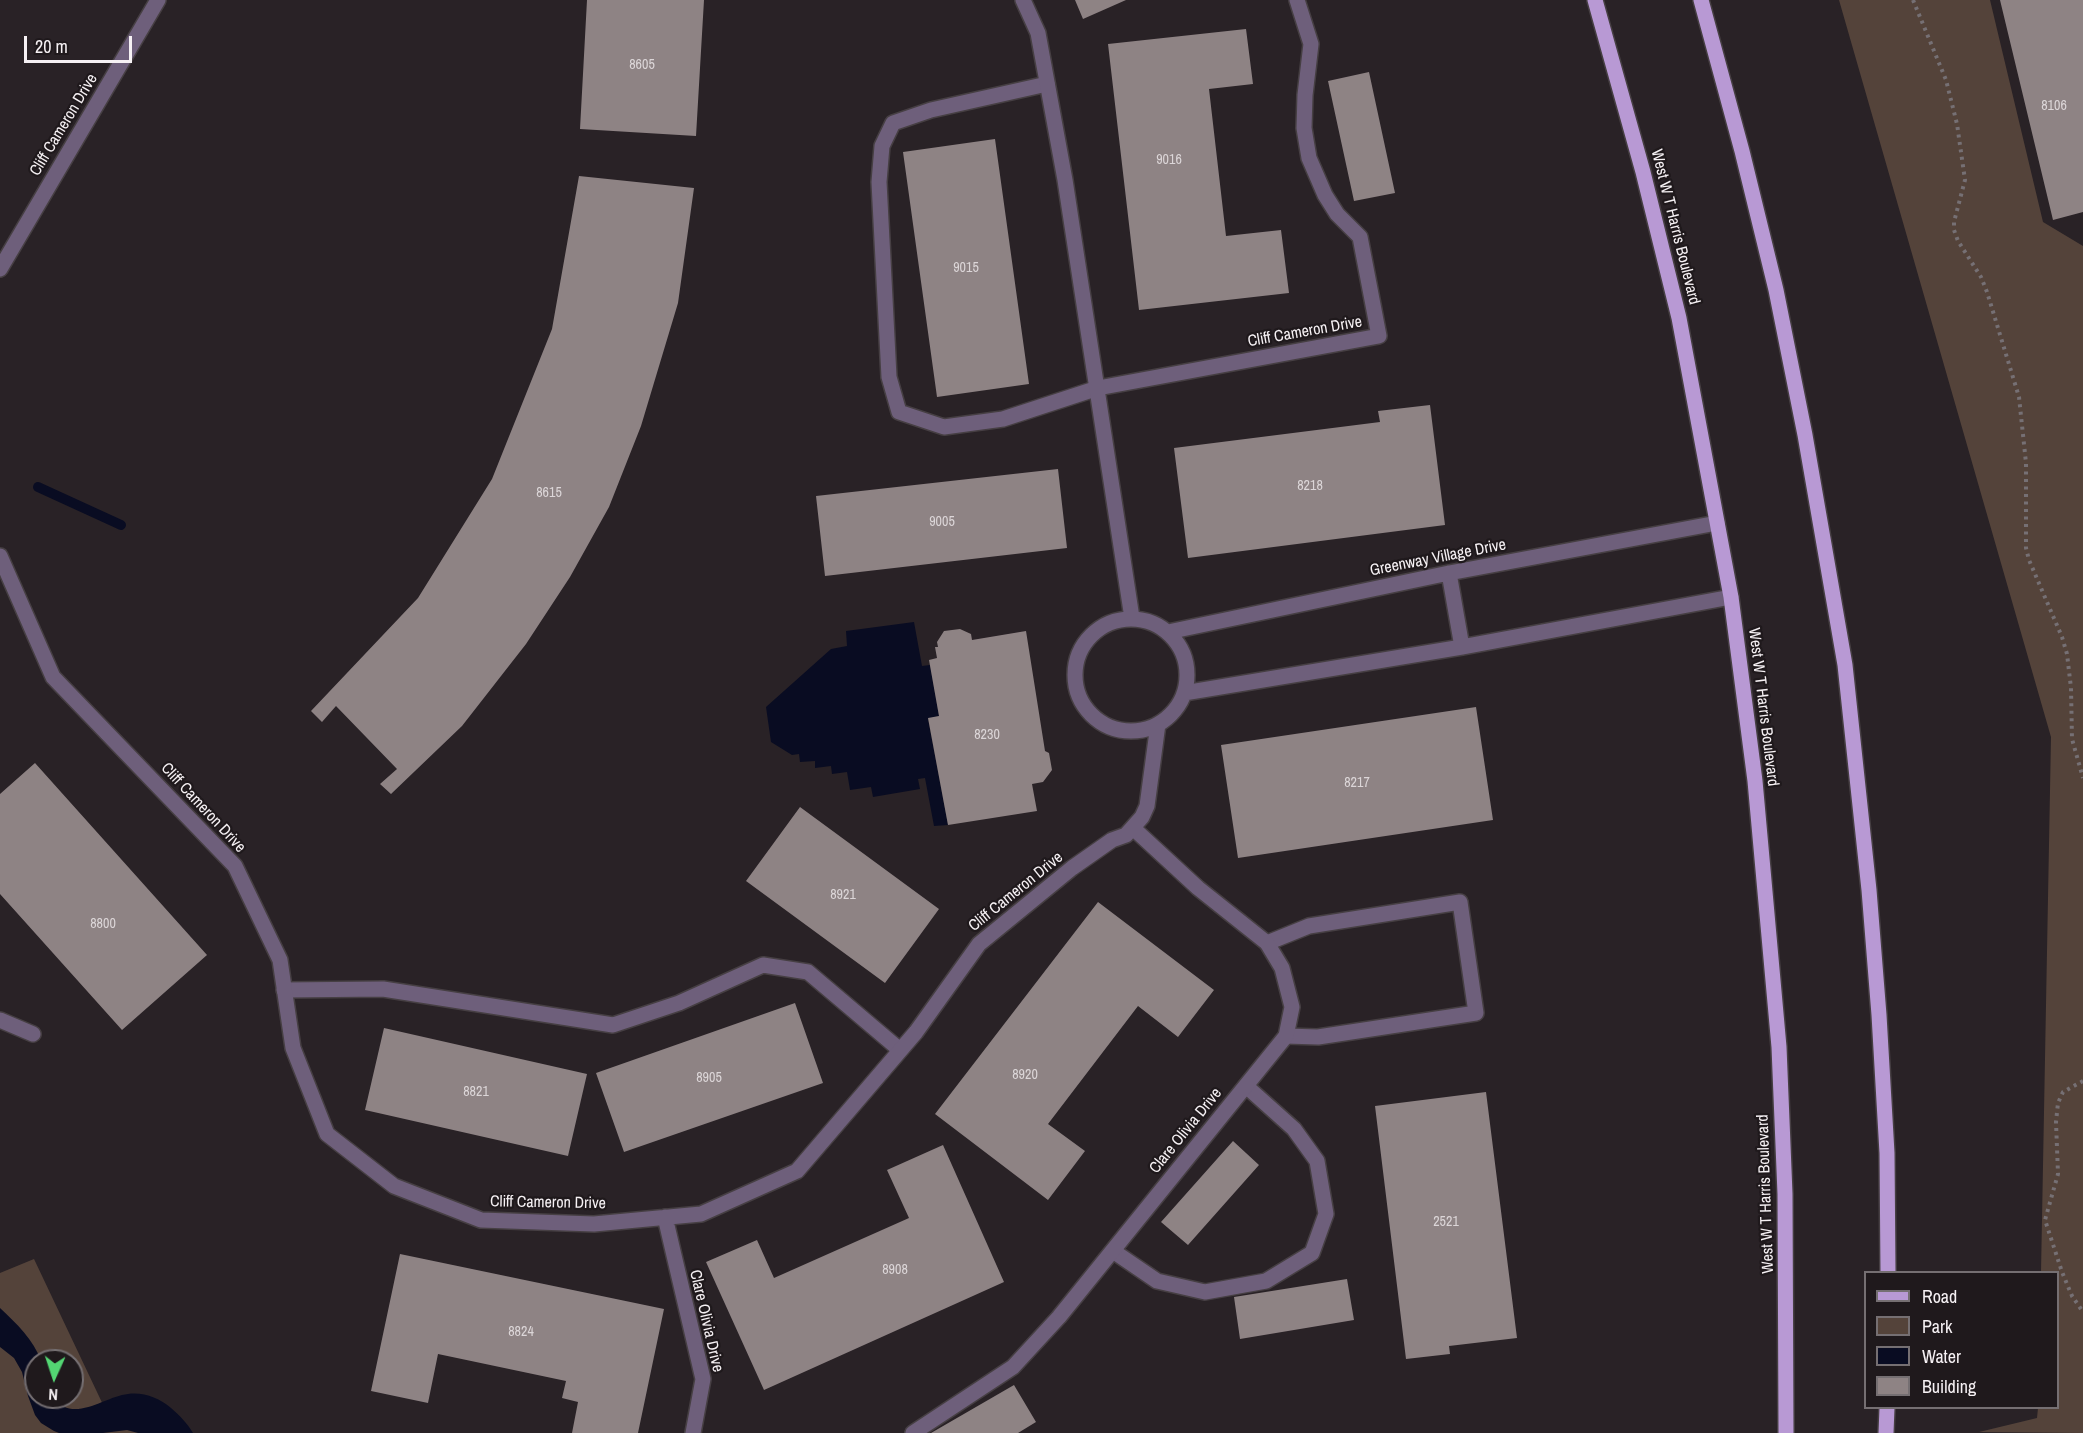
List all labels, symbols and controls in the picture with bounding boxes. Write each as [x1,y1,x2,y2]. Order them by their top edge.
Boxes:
scale bar [27,24,135,62]
text: 20 m [35,34,68,59]
house number: 8605 [629,57,655,73]
street label: Cliff Cameron Drive [26,70,102,180]
house number: 8106 [2041,98,2067,114]
street label: West W T Harris Boulevard [1646,147,1704,307]
house number: 9016 [1156,152,1182,168]
house number: 9015 [953,260,979,276]
street label: Cliff Cameron Drive [1246,313,1364,351]
house number: 8218 [1297,478,1323,494]
house number: 8615 [536,485,562,501]
house number: 9005 [929,514,955,530]
street label: Greenway Village Drive [1368,535,1508,581]
street label: West W T Harris Boulevard [1744,627,1782,787]
house number: 8230 [974,727,1000,743]
street label: Cliff Cameron Drive [157,759,249,857]
house number: 8217 [1344,775,1370,791]
street label: Cliff Cameron Drive [965,848,1067,936]
house number: 8921 [830,887,856,903]
house number: 8800 [90,916,116,932]
house number: 8920 [1012,1067,1038,1083]
house number: 8905 [696,1070,722,1086]
house number: 8821 [463,1084,489,1100]
street label: Clare Olivia Drive [1146,1084,1226,1178]
street label: West W T Harris Boulevard [1754,1114,1778,1274]
street label: Cliff Cameron Drive [490,1192,606,1214]
house number: 2521 [1433,1214,1459,1230]
house number: 8908 [882,1262,908,1278]
street label: Clare Olivia Drive [685,1268,727,1374]
legend [1864,1271,2059,1409]
text: Road [1922,1284,1957,1309]
text: Park [1922,1314,1952,1339]
house number: 8824 [508,1324,534,1340]
text: Water [1922,1344,1961,1369]
north arrow [24,1349,84,1409]
text: Building [1922,1374,1976,1399]
text: N [48,1384,58,1406]

